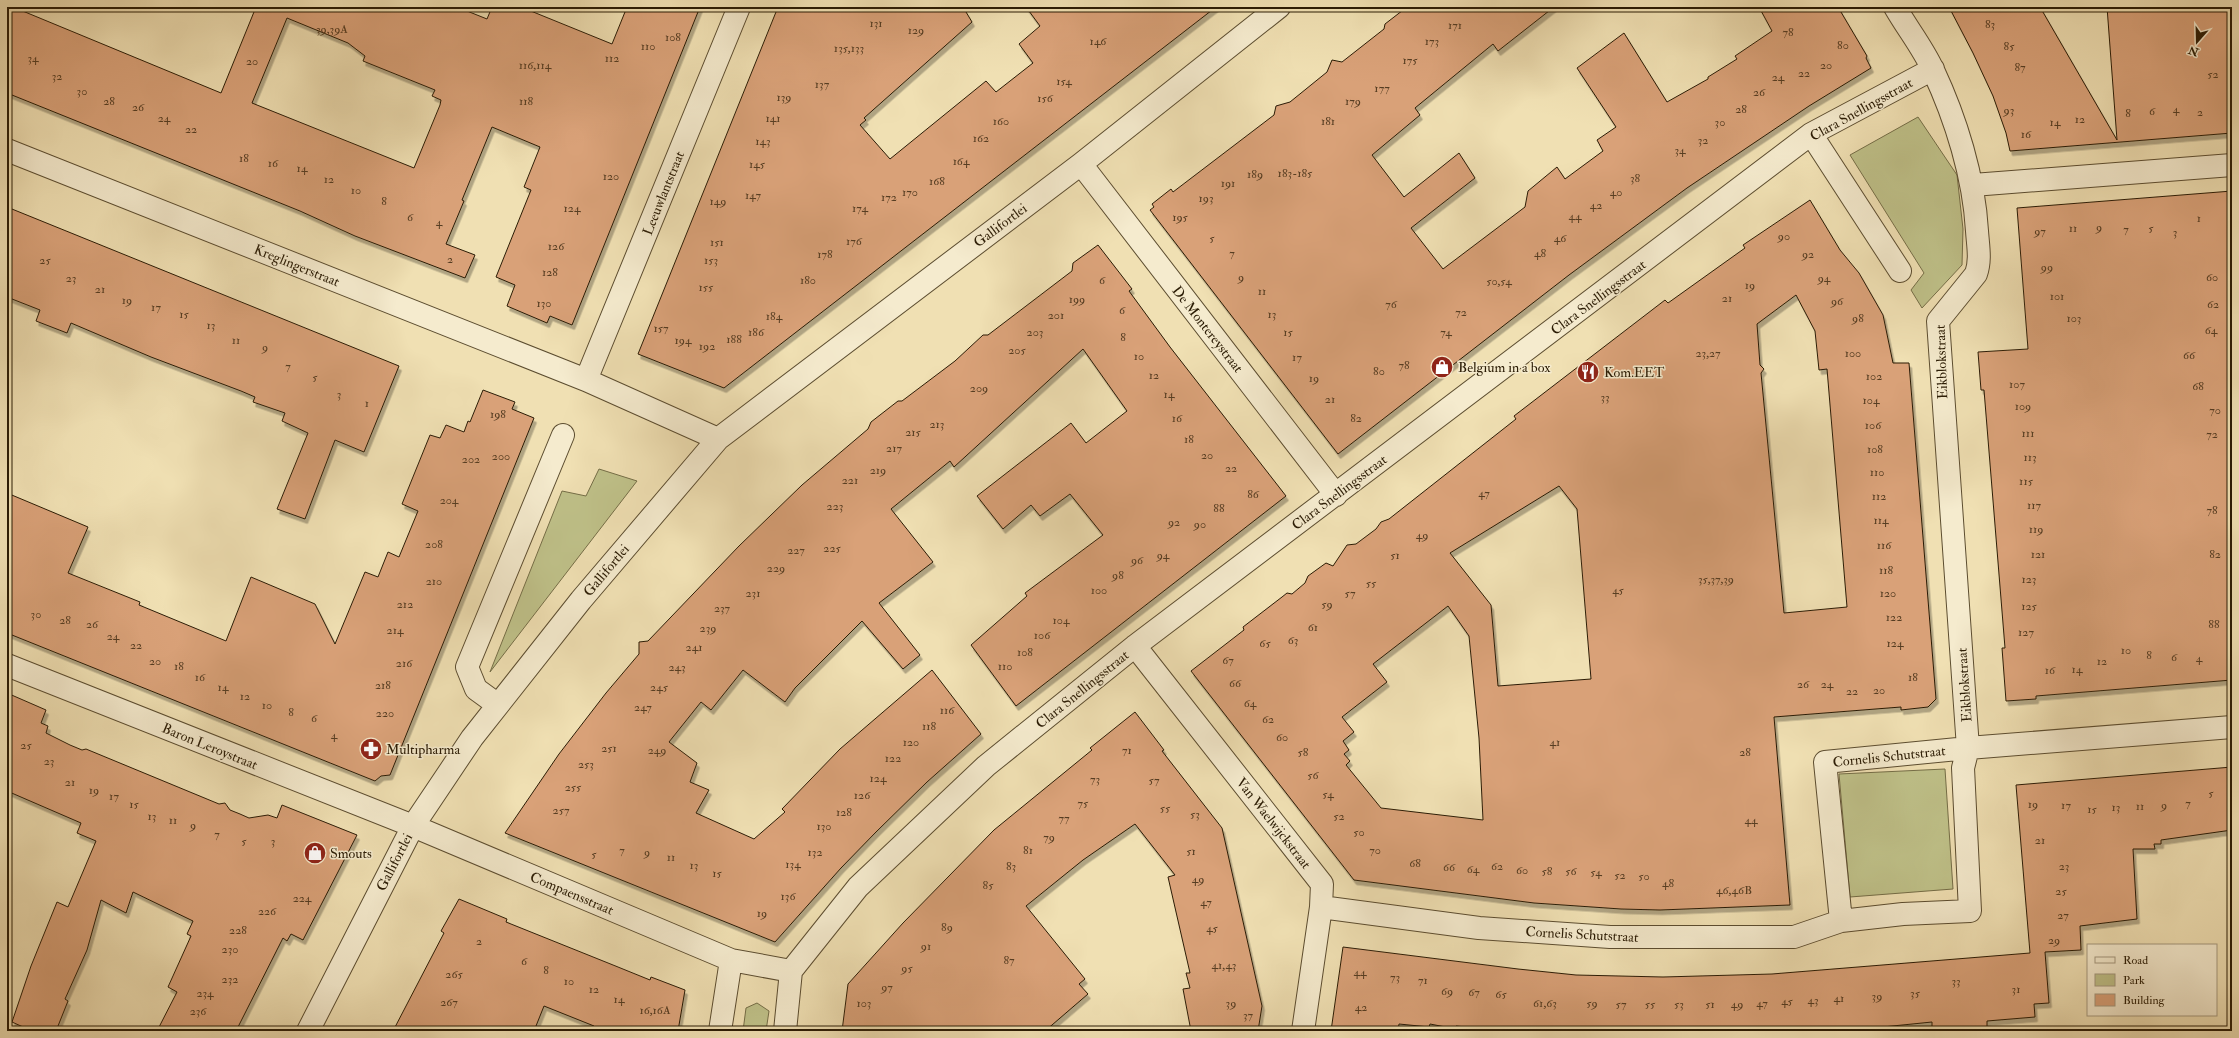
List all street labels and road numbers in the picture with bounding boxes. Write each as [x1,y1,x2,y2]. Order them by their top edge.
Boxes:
street label: Clara Snellingsstraat [1807,74,1916,145]
street label: Leeuwlantstraat [639,148,688,238]
street label: Gallifortlei [970,200,1031,251]
street label: Kreglingerstraat [252,241,343,291]
street label: Clara Snellingsstraat [1547,256,1650,339]
street label: De Montereystraat [1168,282,1247,377]
street label: Eikblokstraat [1932,324,1951,400]
street label: Clara Snellingsstraat [1288,451,1391,534]
street label: Gallifortlei [580,541,633,600]
street label: Clara Snellingsstraat [1032,646,1133,732]
street label: Eikblokstraat [1953,647,1976,723]
street label: Baron Leroystraat [159,720,261,774]
street label: Cornelis Schutstraat [1832,742,1947,771]
street label: Van Waelwijckstraat [1233,774,1315,873]
street label: Gallifortlei [373,830,416,894]
street label: Compaensstraat [527,868,617,920]
street label: Cornelis Schutstraat [1525,923,1639,946]

